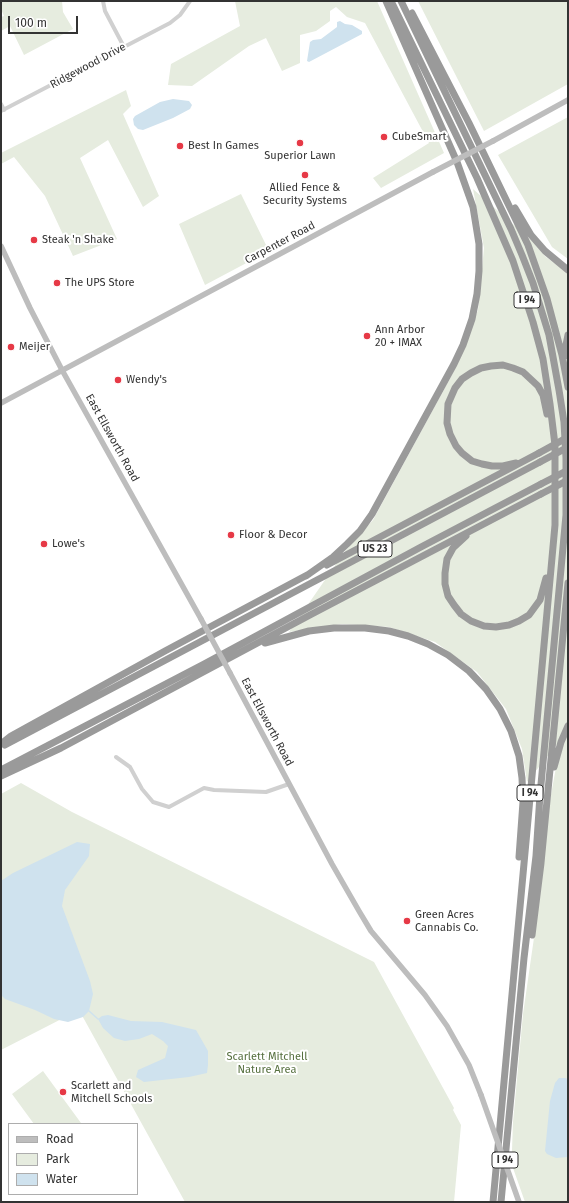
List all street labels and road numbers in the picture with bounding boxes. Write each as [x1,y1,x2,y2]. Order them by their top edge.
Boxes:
street label: Ridgewood Drive [48,40,128,92]
street label: Carpenter Road [243,219,317,267]
road number: I 94 [514,292,540,308]
street label: East Ellsworth Road [82,392,142,484]
road number: US 23 [358,541,392,557]
street label: East Ellsworth Road [238,676,296,768]
road number: I 94 [517,785,543,801]
road number: I 94 [492,1152,518,1168]

